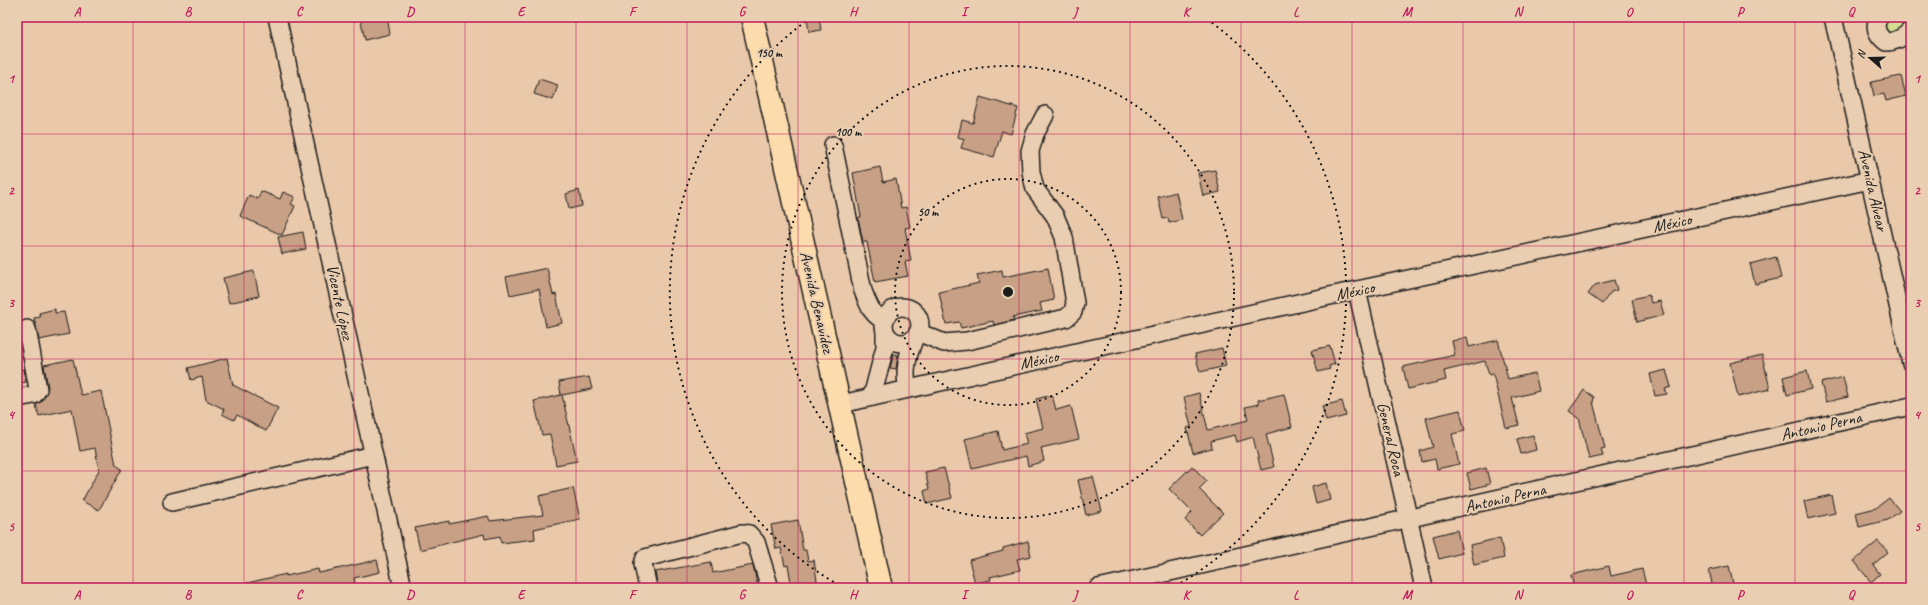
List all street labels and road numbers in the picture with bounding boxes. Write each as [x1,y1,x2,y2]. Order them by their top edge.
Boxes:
street label: Avenida Alvear [1853,147,1893,235]
street label: México [1651,208,1695,237]
street label: Avenida Benavídez [795,249,839,356]
street label: Vicente López [322,262,359,343]
street label: México [1334,276,1378,305]
street label: México [1018,345,1062,374]
street label: General Roca [1372,400,1410,479]
street label: Antonio Perna [1779,406,1865,445]
street label: Antonio Perna [1463,478,1549,517]

